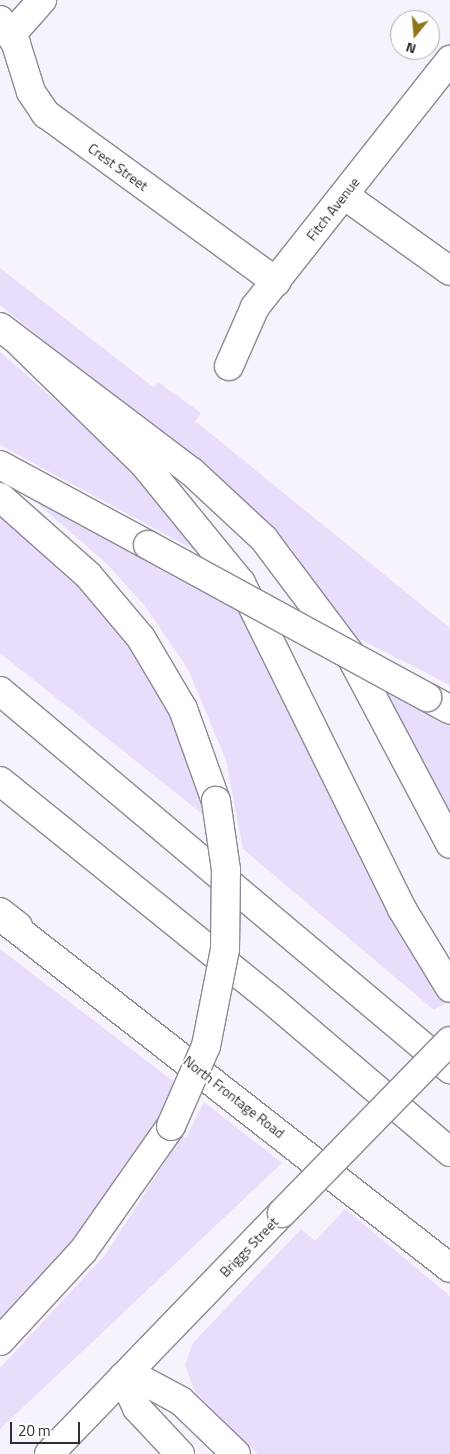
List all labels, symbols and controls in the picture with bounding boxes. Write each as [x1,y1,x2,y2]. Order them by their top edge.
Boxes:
north arrow [390,10,440,60]
text: N [403,37,418,60]
street label: Crest Street [85,140,151,194]
street label: Fitch Avenue [303,174,363,244]
street label: North Frontage Road [180,1052,288,1142]
street label: Briggs Street [216,1214,282,1280]
scale bar [12,1412,82,1444]
text: 20 m [18,1419,51,1442]

